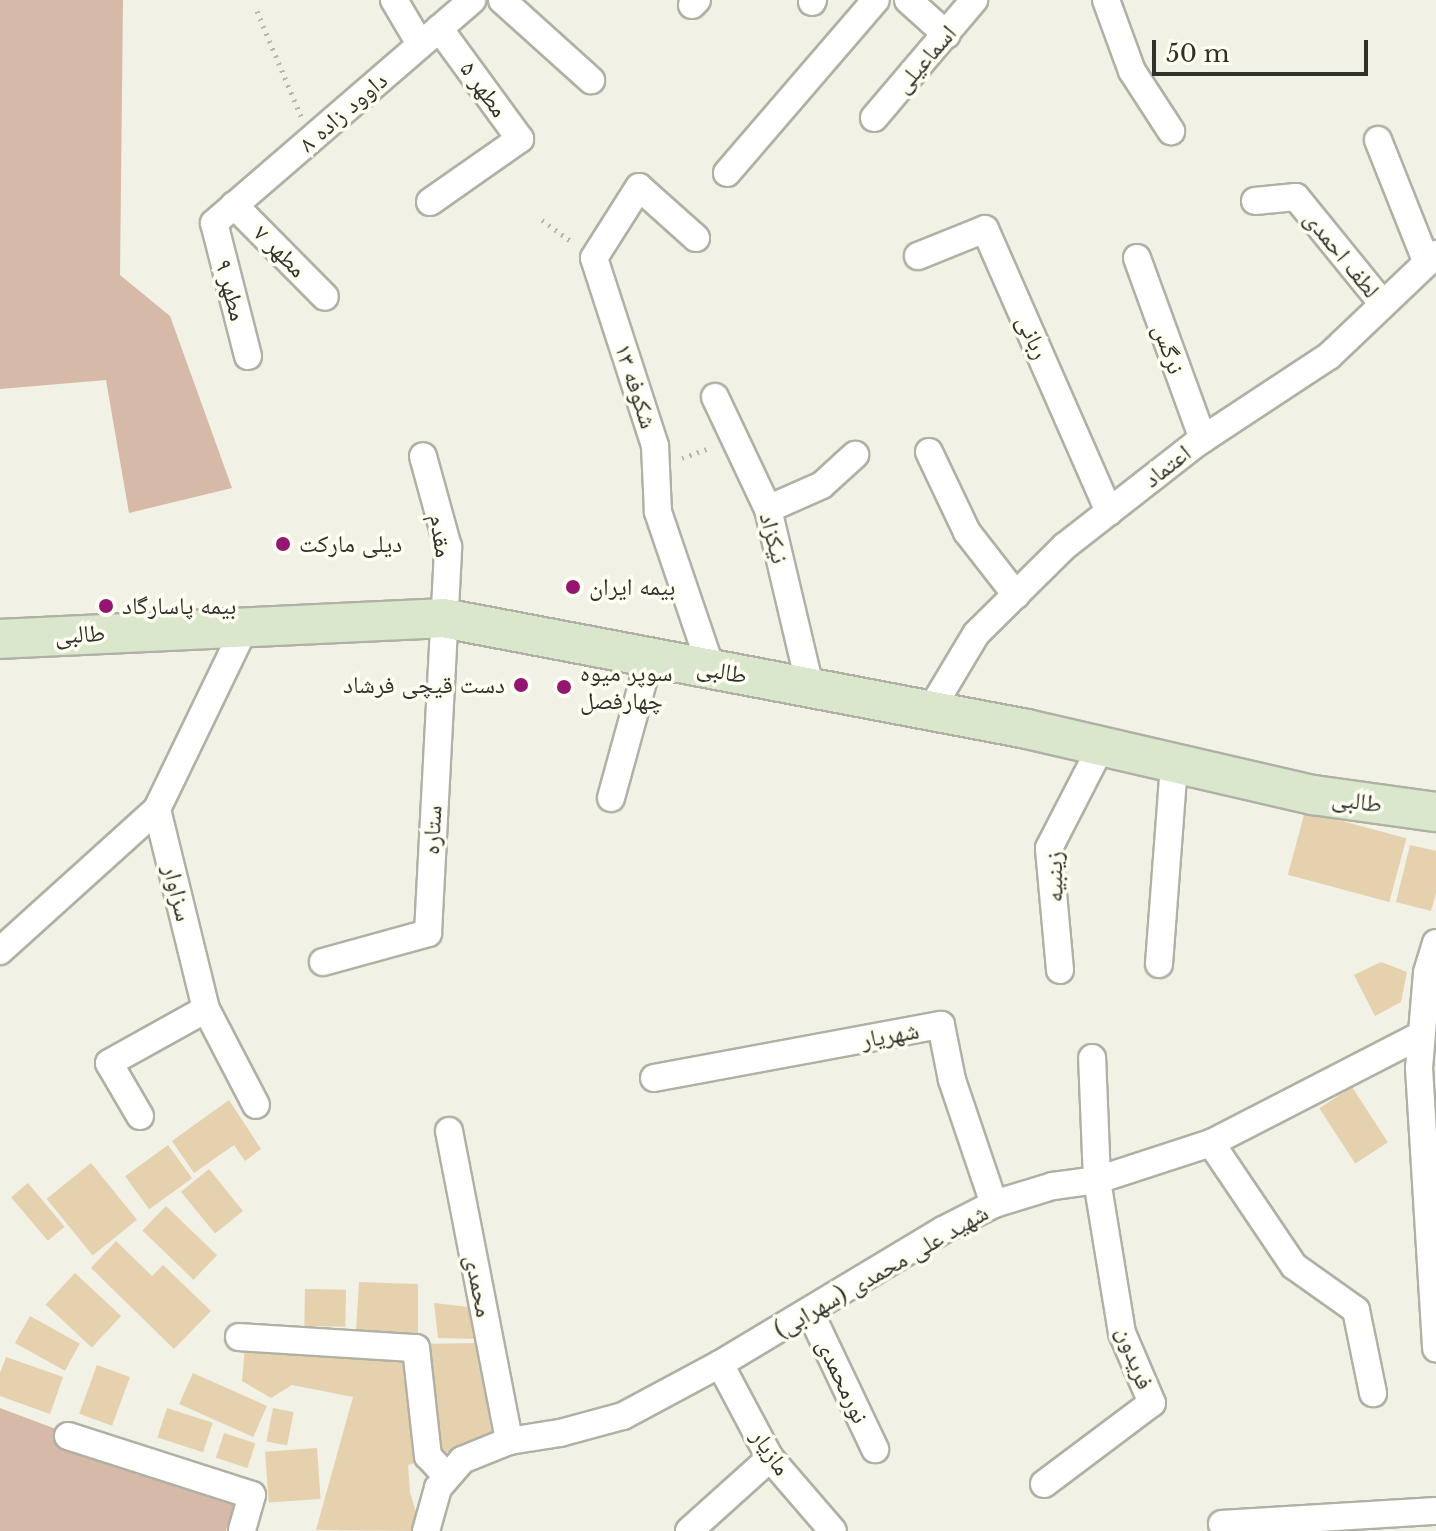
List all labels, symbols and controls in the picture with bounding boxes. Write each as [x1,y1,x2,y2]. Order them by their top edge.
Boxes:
street label: اسماعیلی [888,19,962,99]
scale bar [1156,24,1372,74]
text: 50 m [1166,39,1229,68]
street label: مطهر ۵ [454,55,514,123]
street label: داوود زاده ۸ [293,66,393,158]
street label: لطف احمدی [1298,205,1386,303]
street label: مطهر ۷ [248,219,312,283]
street label: مطهر ۹ [209,256,253,324]
street label: ربانی [1011,311,1055,363]
street label: نرگس [1147,320,1191,378]
street label: شکوفه ۱۳ [609,340,663,432]
street label: اعتماد [1137,439,1197,493]
street label: نیکزاد [753,509,795,567]
street label: مقدم [423,512,459,560]
place label: دیلی مارکت [299,530,402,558]
marker: دیلی مارکت [274,535,292,553]
place label: بیمه ایران [589,573,675,601]
marker: بیمه ایران [564,578,582,596]
place label: بیمه پاسارگاد [122,592,236,620]
marker: بیمه پاسارگاد [97,597,115,615]
street label: طالبی [54,618,106,650]
street label: طالبی [694,652,750,690]
place label: سوپر میوه چهارفصل [580,659,672,715]
place label: دست قیچی فرشاد [343,671,505,699]
marker: دست قیچی فرشاد [512,676,530,694]
marker: سوپر میوه چهارفصل [555,678,573,696]
street label: طالبی [1330,783,1384,819]
street label: ستاره [416,805,448,855]
street label: زینبیه [1039,851,1069,903]
street label: سزاوار [157,862,199,924]
street label: شهریار [859,1016,921,1054]
street label: شهید علی محمدی (سهرابی) [769,1198,993,1344]
street label: محمدی [459,1252,499,1320]
street label: فریدون [1110,1323,1160,1393]
street label: نورمحمدی [811,1334,875,1428]
street label: مازیار [745,1423,797,1481]

